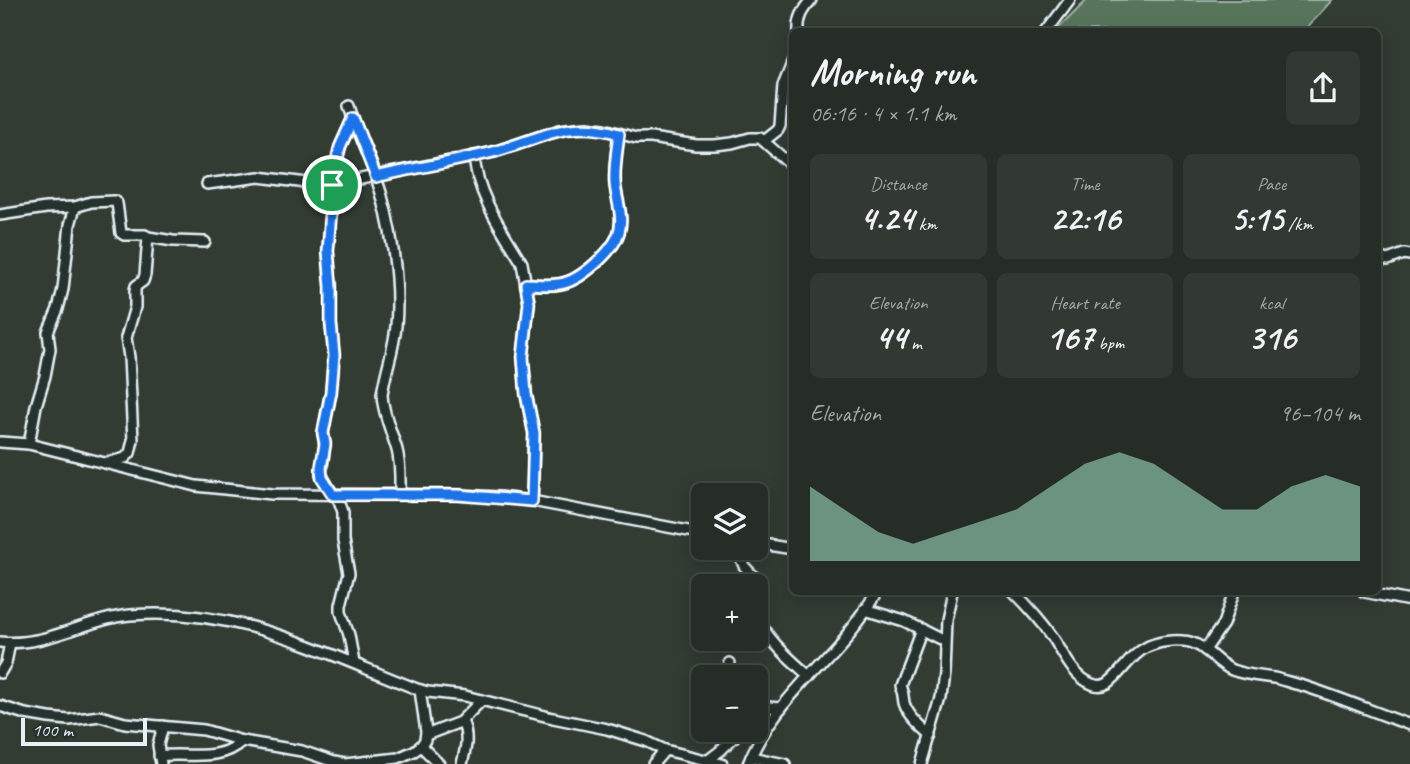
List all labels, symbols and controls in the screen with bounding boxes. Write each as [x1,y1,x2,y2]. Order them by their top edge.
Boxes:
text: Morning run [810,49,976,96]
button: share [1286,51,1360,125]
text: 06:16 · 4 × 1.1 km [810,99,956,128]
pin [302,155,362,215]
icon: arrive [313,166,351,204]
text: Distance [870,172,927,196]
text: Time [1070,172,1100,196]
text: Pace [1257,172,1286,196]
text: 4.24 [860,196,914,241]
text: 22:16 [1050,196,1120,241]
text: 5:15 [1230,196,1283,241]
text: km [914,212,937,236]
text: /km [1283,212,1313,236]
text: Elevation [869,291,928,315]
text: Heart rate [1050,291,1120,315]
text: kcal [1259,291,1284,315]
text: 44 [875,315,906,360]
text: 167 [1046,315,1094,360]
text: 316 [1248,315,1296,360]
text: m [906,331,922,355]
text: bpm [1094,331,1124,355]
text: Elevation [810,399,881,428]
text: 96–104 m [1280,399,1360,428]
map controls [691,483,768,742]
button: layers [691,483,768,560]
button: + [691,574,768,651]
button: − [691,665,768,742]
scale bar [21,715,147,747]
text: 100 m [32,718,73,742]

